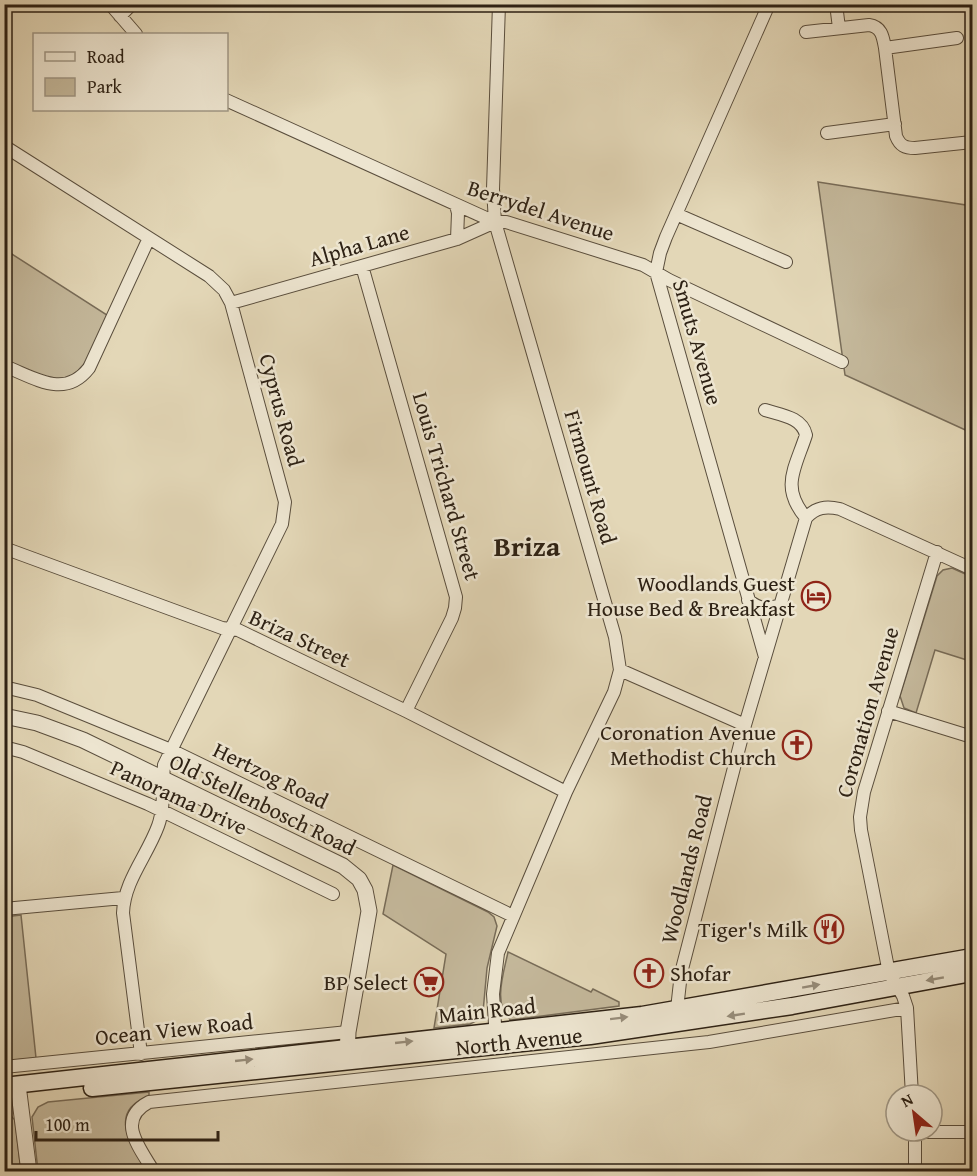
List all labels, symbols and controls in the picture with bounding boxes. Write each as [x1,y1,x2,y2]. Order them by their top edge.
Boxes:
legend [33,33,228,111]
text: Road [87,43,125,70]
text: Park [87,73,123,100]
street label: Berrydel Avenue [464,171,618,249]
street label: Alpha Lane [305,215,413,275]
street label: Smuts Avenue [665,275,731,409]
street label: Cyprus Road [252,350,312,470]
street label: Louis Trichard Street [405,388,489,584]
street label: Firmount Road [557,406,625,548]
district label: Briza [494,525,561,566]
place label: Woodlands Guest House Bed & Breakfast [587,567,795,624]
hotel icon: Woodlands Guest House Bed & Breakfast [800,580,832,612]
street label: Briza Street [244,601,356,675]
street label: Coronation Avenue [827,623,907,801]
place label: Coronation Avenue Methodist Church [600,716,777,773]
church icon: Coronation Avenue Methodist Church [781,729,813,761]
street label: Hertzog Road [208,733,334,817]
street label: Old Stellenbosch Road [164,745,362,863]
street label: Panorama Drive [105,751,253,843]
street label: Woodlands Road [652,791,720,947]
place label: Tiger's Milk [698,913,809,945]
restaurant icon: Tiger's Milk [813,913,845,945]
church icon: Shofar [633,957,665,989]
place label: Shofar [670,957,731,989]
place label: BP Select [324,966,408,998]
supermarket icon: BP Select [413,966,445,998]
one-way arrow [925,975,944,984]
one-way arrow [802,981,821,990]
street label: Main Road [437,989,538,1031]
street label: Ocean View Road [94,1005,255,1053]
one-way arrow [726,1010,745,1019]
one-way arrow [609,1013,628,1022]
street label: North Avenue [454,1018,584,1064]
one-way arrow [395,1037,414,1047]
one-way arrow [234,1055,253,1065]
north arrow [884,1083,944,1143]
text: N [896,1087,917,1113]
scale bar [36,1104,218,1142]
text: 100 m [45,1111,90,1138]

